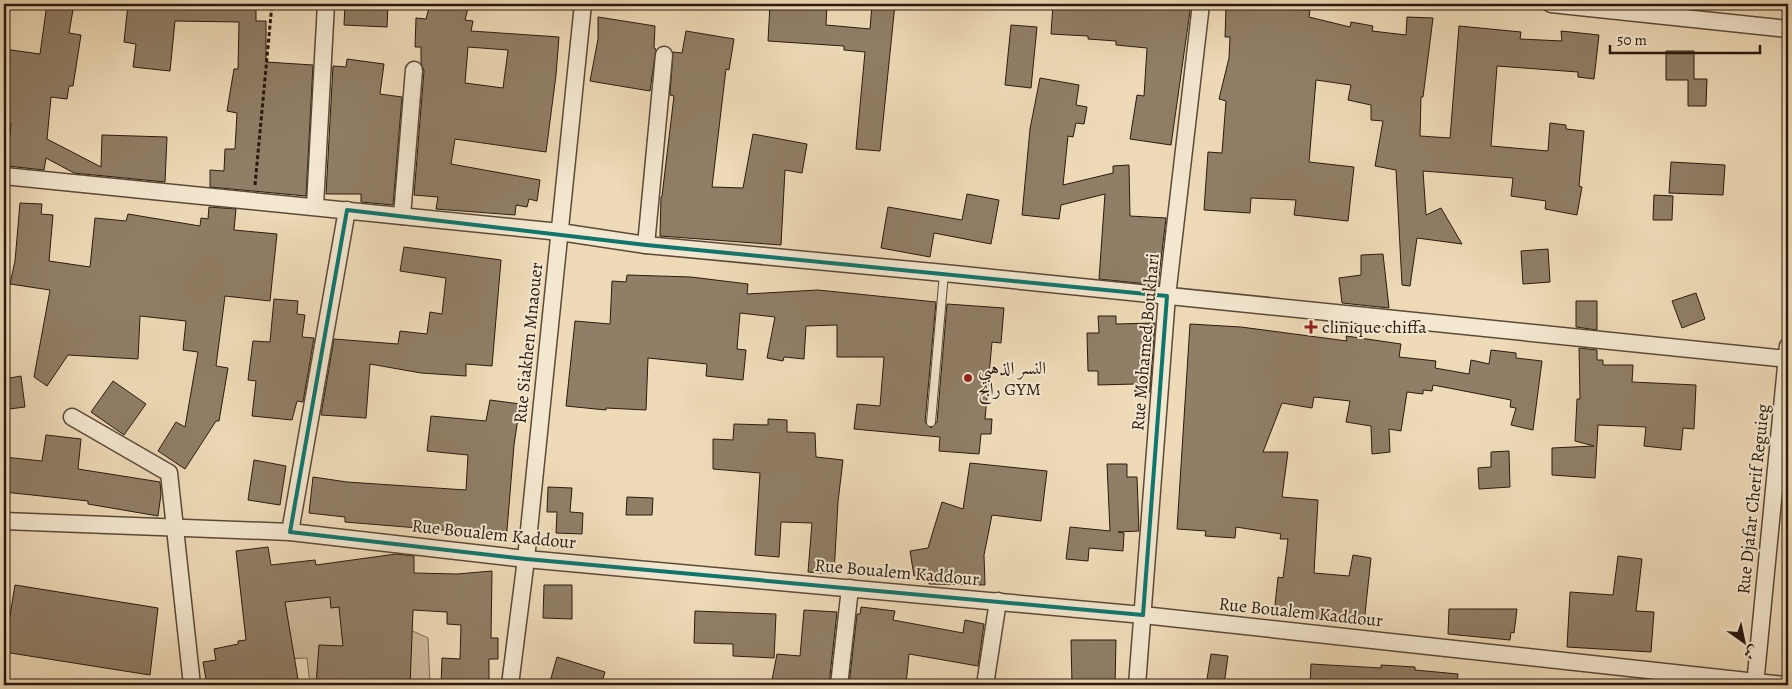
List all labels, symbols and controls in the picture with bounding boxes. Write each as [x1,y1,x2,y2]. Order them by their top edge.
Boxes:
scale bar [1610,22,1760,54]
text: 50 m [1617,30,1647,50]
street label: Rue Mohamed Boukhari [1125,252,1165,432]
street label: Rue Siakhen Mnaouer [508,261,548,425]
place label: clinique chiffa [1322,315,1427,339]
marker: clinique chiffa [1304,320,1318,334]
place label: النسر الذهبي رابح GYM [978,356,1046,405]
marker: النسر الذهبي رابح GYM [962,372,974,384]
street label: Rue Djafar Cherif Reguieg [1731,403,1775,595]
street label: Rue Boualem Kaddour [411,513,577,555]
street label: Rue Boualem Kaddour [814,553,980,591]
street label: Rue Boualem Kaddour [1218,591,1384,633]
north arrow [1720,616,1770,666]
text: ش [1740,641,1762,664]

